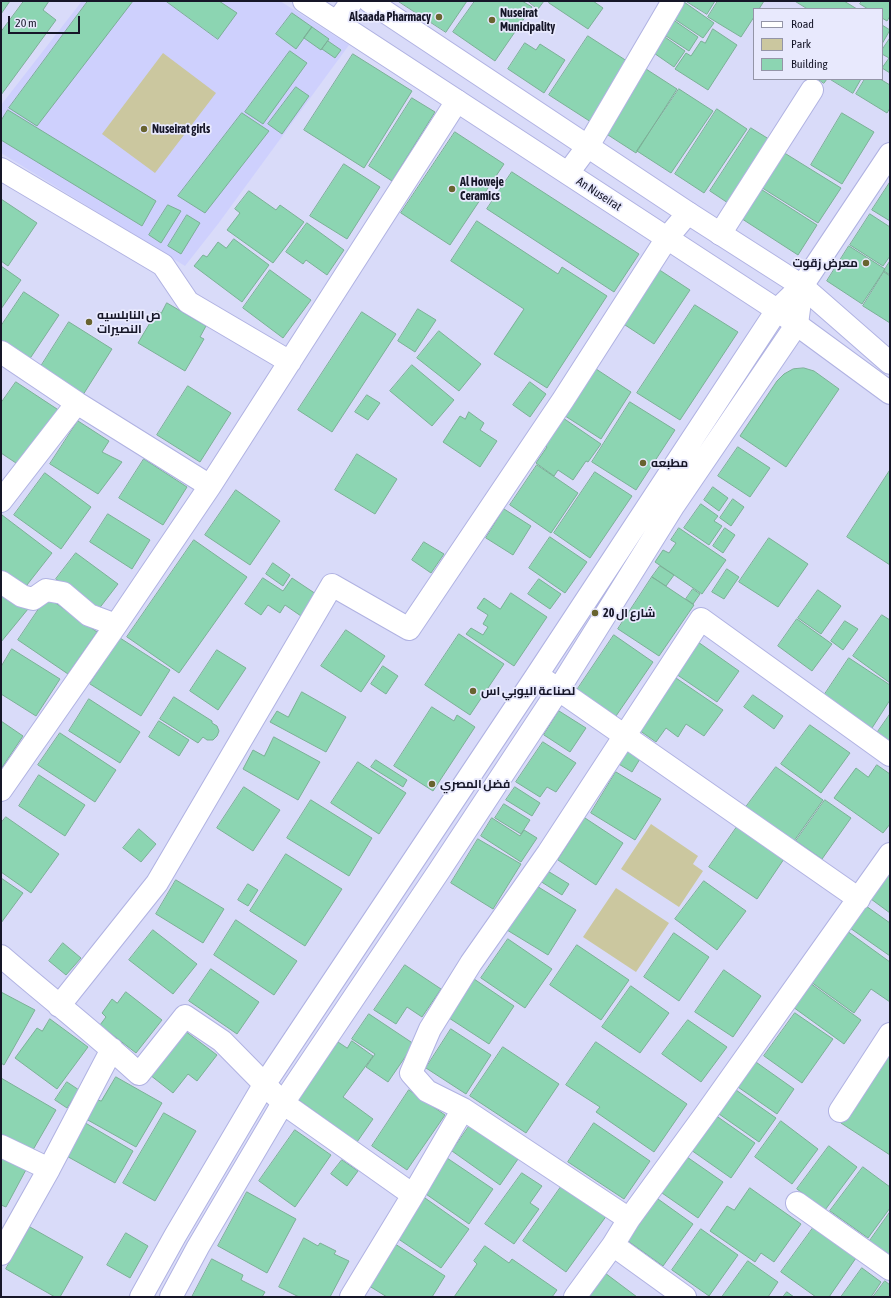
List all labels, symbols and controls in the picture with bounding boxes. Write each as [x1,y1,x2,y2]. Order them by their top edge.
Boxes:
place label: Nuseirat Municipality [500,6,555,34]
scale bar [10,8,82,34]
legend [753,8,883,80]
place label: Alsaada Pharmacy [349,10,431,24]
marker: Alsaada Pharmacy [434,12,444,22]
marker: Nuseirat Municipality [487,15,497,25]
text: 20 m [15,16,37,30]
text: Road [791,17,814,31]
text: Park [791,37,811,51]
text: Building [791,57,828,71]
place label: Nuseirat girls [152,122,210,136]
marker: Nuseirat girls [139,124,149,134]
street label: An Nuseirat [574,174,624,214]
place label: Al Howeje Ceramics [460,175,504,203]
marker: Al Howeje Ceramics [447,184,457,194]
place label: معرض زقوت [793,256,858,270]
marker: معرض زقوت [861,258,871,268]
place label: ص النابلسيه النصيرات [97,308,161,336]
marker: ص النابلسيه النصيرات [84,317,94,327]
place label: مطبعه [651,456,688,470]
marker: مطبعه [638,458,648,468]
place label: شارع ال 20 [603,606,655,620]
marker: شارع ال 20 [590,608,600,618]
place label: لصناعة اليوبي اس [481,684,575,698]
marker: لصناعة اليوبي اس [468,686,478,696]
place label: فضل المصري [440,777,510,791]
marker: فضل المصري [427,779,437,789]

